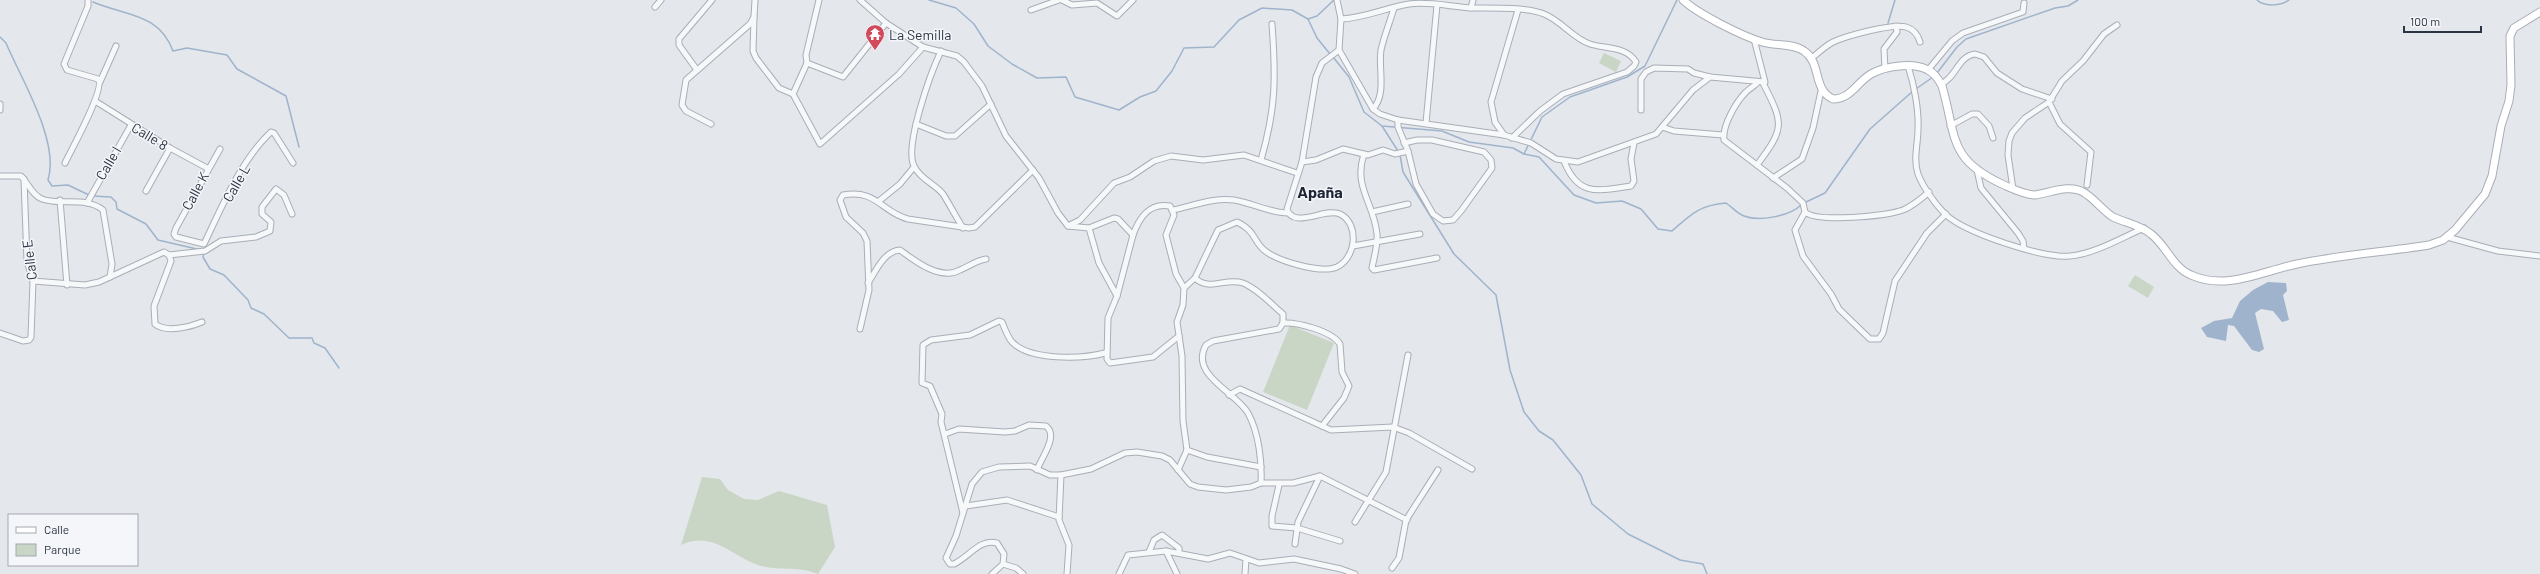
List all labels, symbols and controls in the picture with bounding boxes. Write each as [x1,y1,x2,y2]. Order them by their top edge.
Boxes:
scale bar [2404,8,2481,34]
text: 100 m [2410,14,2440,28]
temple icon: La Semilla [864,23,886,51]
place label: La Semilla [889,26,951,43]
street label: Calle 8 [129,119,171,153]
street label: Calle I [92,143,124,183]
street label: Calle L [219,161,253,205]
street label: Calle K [178,169,212,213]
district label: Apaña [1297,182,1343,201]
street label: Calle E [18,239,40,281]
legend [8,514,138,566]
text: Calle [44,522,69,536]
text: Parque [44,542,81,556]

